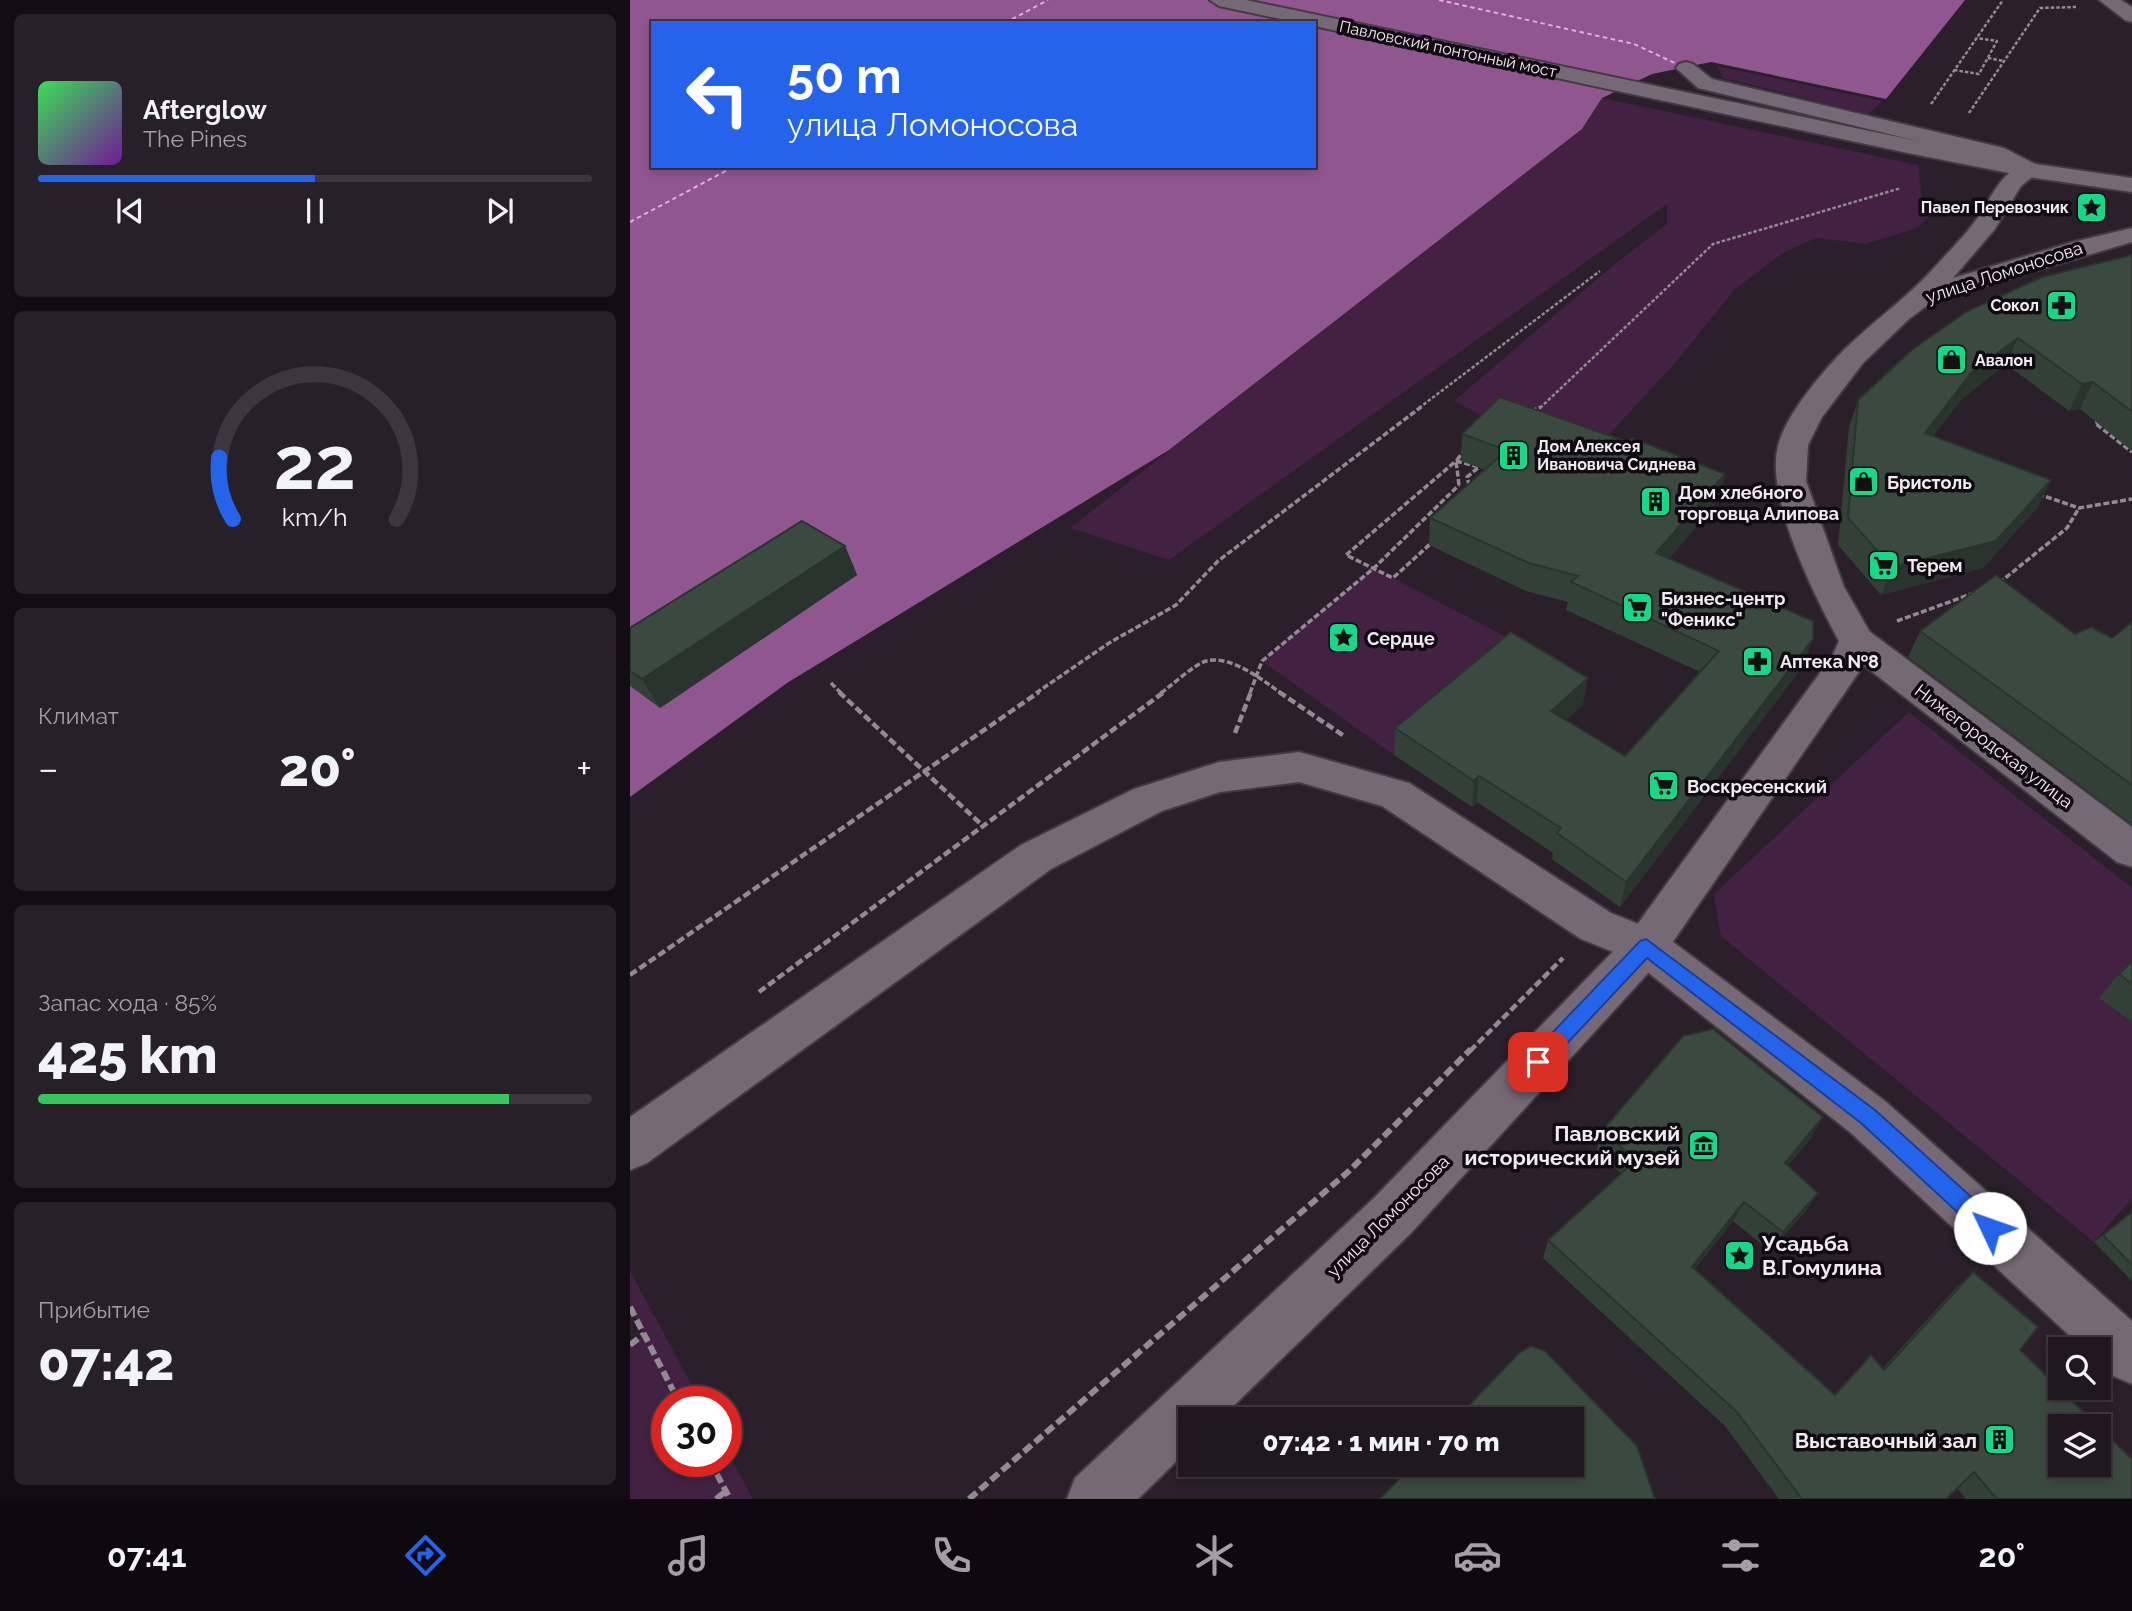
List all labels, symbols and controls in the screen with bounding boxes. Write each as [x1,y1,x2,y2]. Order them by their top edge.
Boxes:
street label: Павловский понтонный мост [1338,17,1559,81]
text: 50 m [787,47,902,104]
icon: left [672,49,763,140]
text: Afterglow [143,95,267,125]
text: улица Ломоносова [787,106,1078,143]
text: The Pines [143,125,247,152]
place icon: Павел Перевозчик [2075,190,2109,224]
icon: previous [111,192,149,230]
icon: pause [296,192,334,230]
icon: next [481,192,519,230]
place label: Павел Перевозчик [1921,198,2069,217]
street label: улица Ломоносова [1923,237,2085,307]
pharmacy icon: Сокол [2045,288,2079,322]
place label: Сокол [1990,296,2039,315]
shop icon: Авалон [1935,343,1969,377]
place label: Авалон [1975,351,2033,370]
text: 22 [274,421,356,506]
place label: Дом Алексея Ивановича Сиднева [1537,437,1696,474]
building icon: Дом Алексея Ивановича Сиднева [1497,438,1531,472]
shop icon: Бристоль [1847,465,1881,499]
place label: Бристоль [1887,472,1972,493]
place label: Дом хлебного торговца Алипова [1678,482,1839,524]
building icon: Дом хлебного торговца Алипова [1638,485,1672,519]
text: km/h [282,501,348,531]
supermarket icon: Терем [1867,548,1901,582]
place label: Терем [1907,555,1962,576]
place label: Бизнес-центр "Феникс" [1661,588,1785,630]
supermarket icon: Бизнес-центр "Феникс" [1621,591,1655,625]
place icon: Сердце [1327,621,1361,655]
place label: Сердце [1367,628,1435,649]
pharmacy icon: Аптека №8 [1740,644,1774,678]
place label: Аптека №8 [1780,651,1879,672]
street label: Нижегородская улица [1911,680,2077,812]
text: Климат [38,702,119,729]
text: 20° [279,737,356,798]
text: − [38,746,58,791]
text: + [576,746,592,791]
supermarket icon: Воскресенский [1647,769,1681,803]
place label: Воскресенский [1687,776,1827,797]
text: Запас хода · 85% [38,989,217,1016]
text: 425 km [38,1024,218,1085]
pin [1508,1032,1568,1092]
icon: arrive [1519,1043,1557,1081]
place label: Павловский исторический музей [1465,1121,1680,1170]
museum icon: Павловский исторический музей [1686,1128,1720,1162]
street label: улица Ломоносова [1323,1151,1453,1281]
position arrow [1953,1191,2027,1265]
place label: Усадьба В.Гомулина [1761,1231,1882,1280]
place icon: Усадьба В.Гомулина [1722,1238,1756,1272]
text: Прибытие [38,1296,150,1323]
text: 07:42 [38,1331,174,1392]
map controls [2048,1337,2111,1477]
button: search [2048,1337,2111,1400]
speed limit sign: 30 [651,1386,742,1477]
button: layers [2048,1414,2111,1477]
building icon: Выставочный зал [1983,1423,2017,1457]
text: 07:42 · 1 мин · 70 m [1263,1427,1499,1457]
place label: Выставочный зал [1795,1428,1977,1453]
icon: directions [401,1531,450,1580]
icon: music [664,1531,713,1580]
icon: phone [927,1531,976,1580]
icon: climate [1190,1531,1239,1580]
icon: car [1453,1531,1502,1580]
icon: filters [1716,1531,1765,1580]
text: 07:41 [107,1537,187,1574]
text: 20° [1979,1537,2025,1574]

